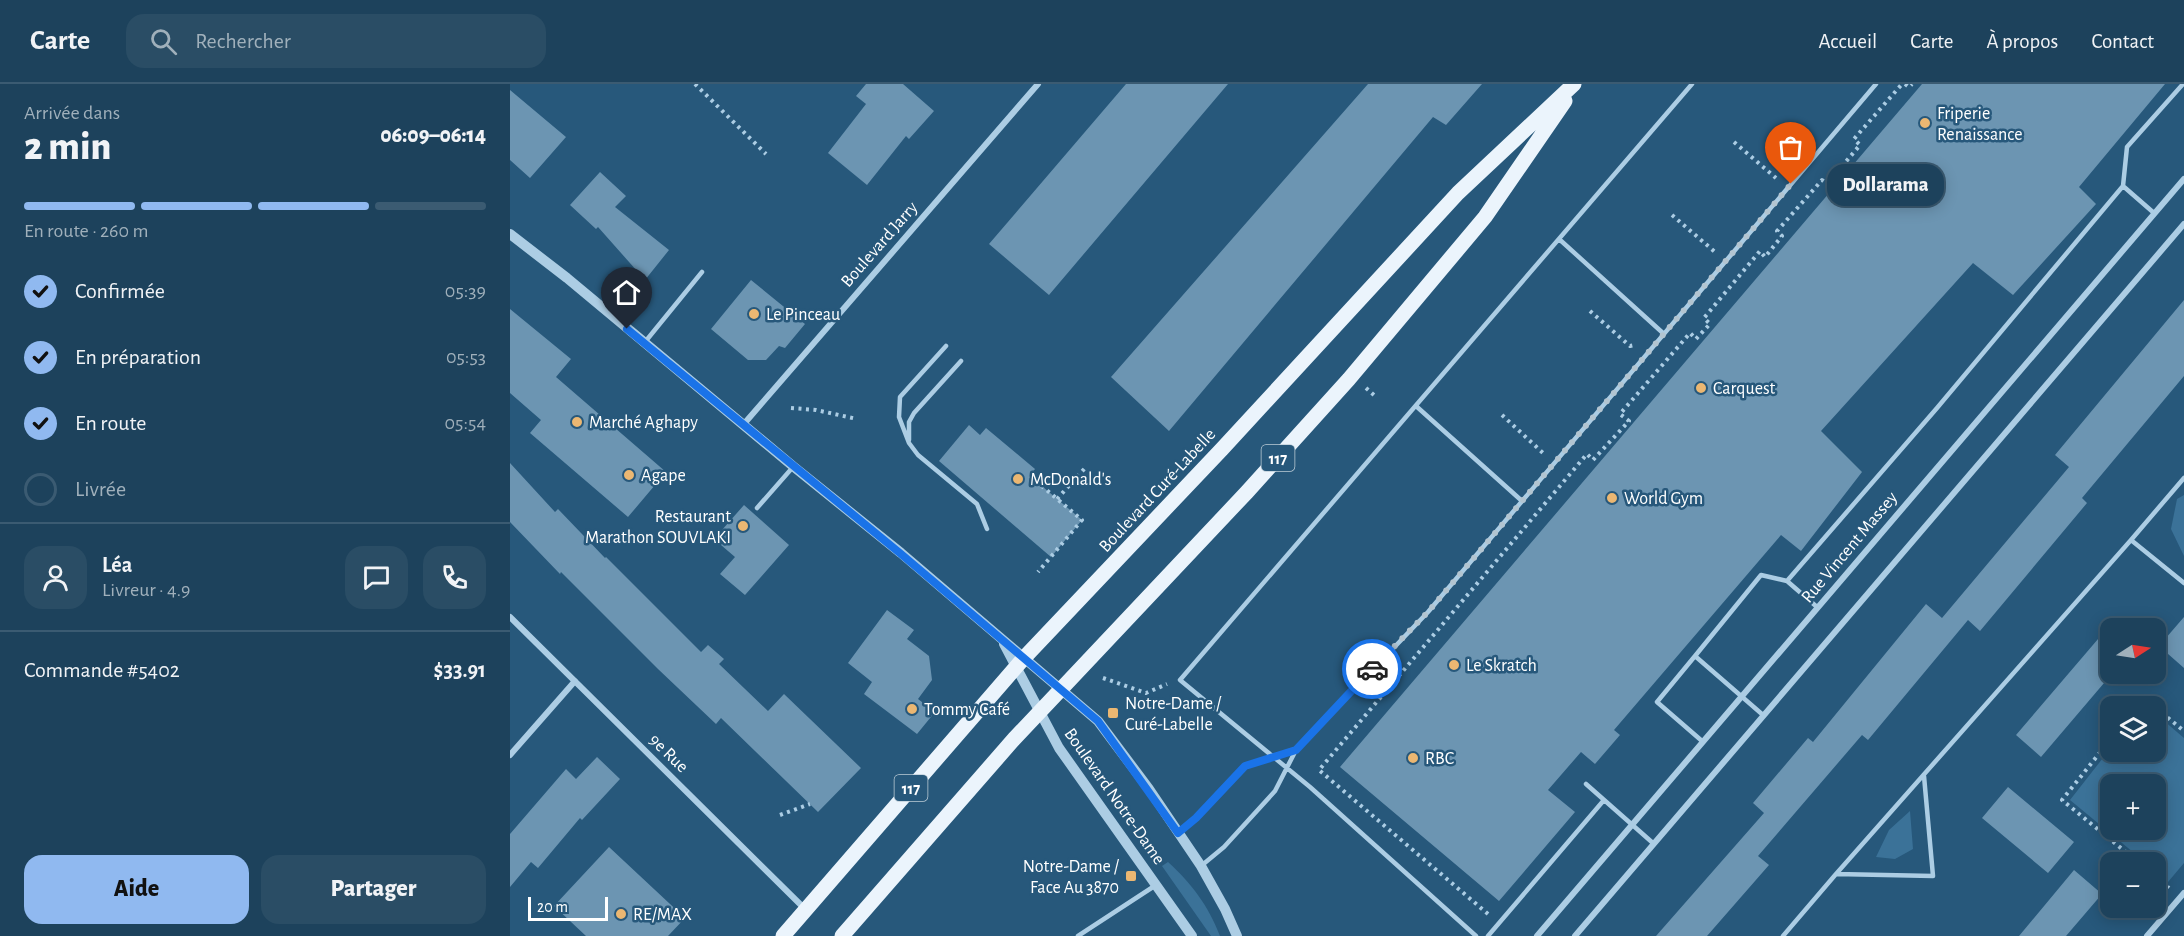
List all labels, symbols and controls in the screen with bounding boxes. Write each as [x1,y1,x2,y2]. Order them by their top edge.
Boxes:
search box [126,14,546,68]
icon: search [147,25,180,58]
text: Carte [30,27,90,55]
text: Rechercher [195,30,291,52]
text: Accueil [1819,31,1877,52]
text: Carte [1910,31,1953,52]
text: À propos [1986,31,2058,52]
text: Contact [2091,31,2154,52]
text: Arrivée dans [24,103,120,123]
place label: Friperie Renaissance [1937,105,2023,144]
marker: Friperie Renaissance [1918,116,1932,130]
pin [1765,122,1816,184]
text: 06:09–06:14 [380,124,486,146]
text: 2 min [24,128,111,167]
icon: bag [1774,131,1807,164]
callout: Dollarama [1827,163,1944,205]
text: Dollarama [1842,175,1929,195]
street label: Boulevard Jarry [838,198,922,291]
text: En route · 260 m [24,221,148,241]
pin [601,267,652,329]
icon: check [24,275,57,308]
icon: home [610,276,643,309]
text: Confirmée [75,280,165,302]
text: 05:39 [445,281,486,301]
place label: Le Pinceau [766,306,840,324]
marker: Le Pinceau [747,307,761,321]
icon: check [24,341,57,374]
text: En préparation [75,346,201,368]
text: 05:53 [446,347,486,367]
place label: Carquest [1713,380,1776,398]
marker: Carquest [1694,381,1708,395]
icon: check [24,407,57,440]
text: En route [75,412,146,434]
text: 05:54 [445,413,486,433]
place label: Marché Aghapy [589,414,698,432]
marker: Marché Aghapy [570,415,584,429]
street label: Boulevard Curé-Labelle [1096,425,1219,556]
road number: 117 [1262,445,1294,471]
place label: Agape [641,467,686,485]
marker: Agape [622,468,636,482]
place label: McDonald's [1030,471,1112,489]
marker: McDonald's [1011,472,1025,486]
text: Livrée [75,478,126,500]
street label: Rue Vincent Massey [1798,488,1901,607]
place label: World Gym [1624,490,1703,508]
marker: World Gym [1605,491,1619,505]
place label: Restaurant Marathon SOUVLAKI [585,508,731,547]
marker: Restaurant Marathon SOUVLAKI [736,519,750,533]
button: person [24,546,87,609]
button: chat [345,546,408,609]
button: phone [423,546,486,609]
text: Léa [102,554,132,576]
text: Livreur · 4.9 [102,580,191,600]
north arrow [2100,618,2166,684]
map controls [2100,618,2166,918]
courier [1342,639,1402,699]
icon: car [1356,653,1389,686]
place label: Le Skratch [1466,657,1537,675]
marker: Le Skratch [1447,658,1461,672]
text: Commande #5402 [24,659,180,681]
text: $33.91 [434,659,486,681]
place label: Notre-Dame / Curé-Labelle [1125,695,1222,734]
button: layers [2100,696,2166,762]
place label: Tommy Café [924,701,1010,719]
marker: Tommy Café [905,702,919,716]
marker: Notre-Dame / Curé-Labelle [1106,706,1120,720]
street label: Boulevard Notre-Dame [1060,725,1168,868]
street label: 9e Rue [645,731,691,776]
place label: RBC [1425,750,1454,768]
marker: RBC [1406,751,1420,765]
button: + [2100,774,2166,840]
road number: 117 [894,775,928,801]
button: − [2100,852,2166,918]
button: Aide [24,855,249,924]
button: Partager [261,855,486,924]
place label: Notre-Dame / Face Au 3870 [1023,858,1120,897]
marker: Notre-Dame / Face Au 3870 [1124,869,1138,883]
scale bar [528,894,608,922]
text: 20 m [537,899,568,915]
place label: RE/MAX [633,906,692,924]
marker: RE/MAX [614,907,628,921]

